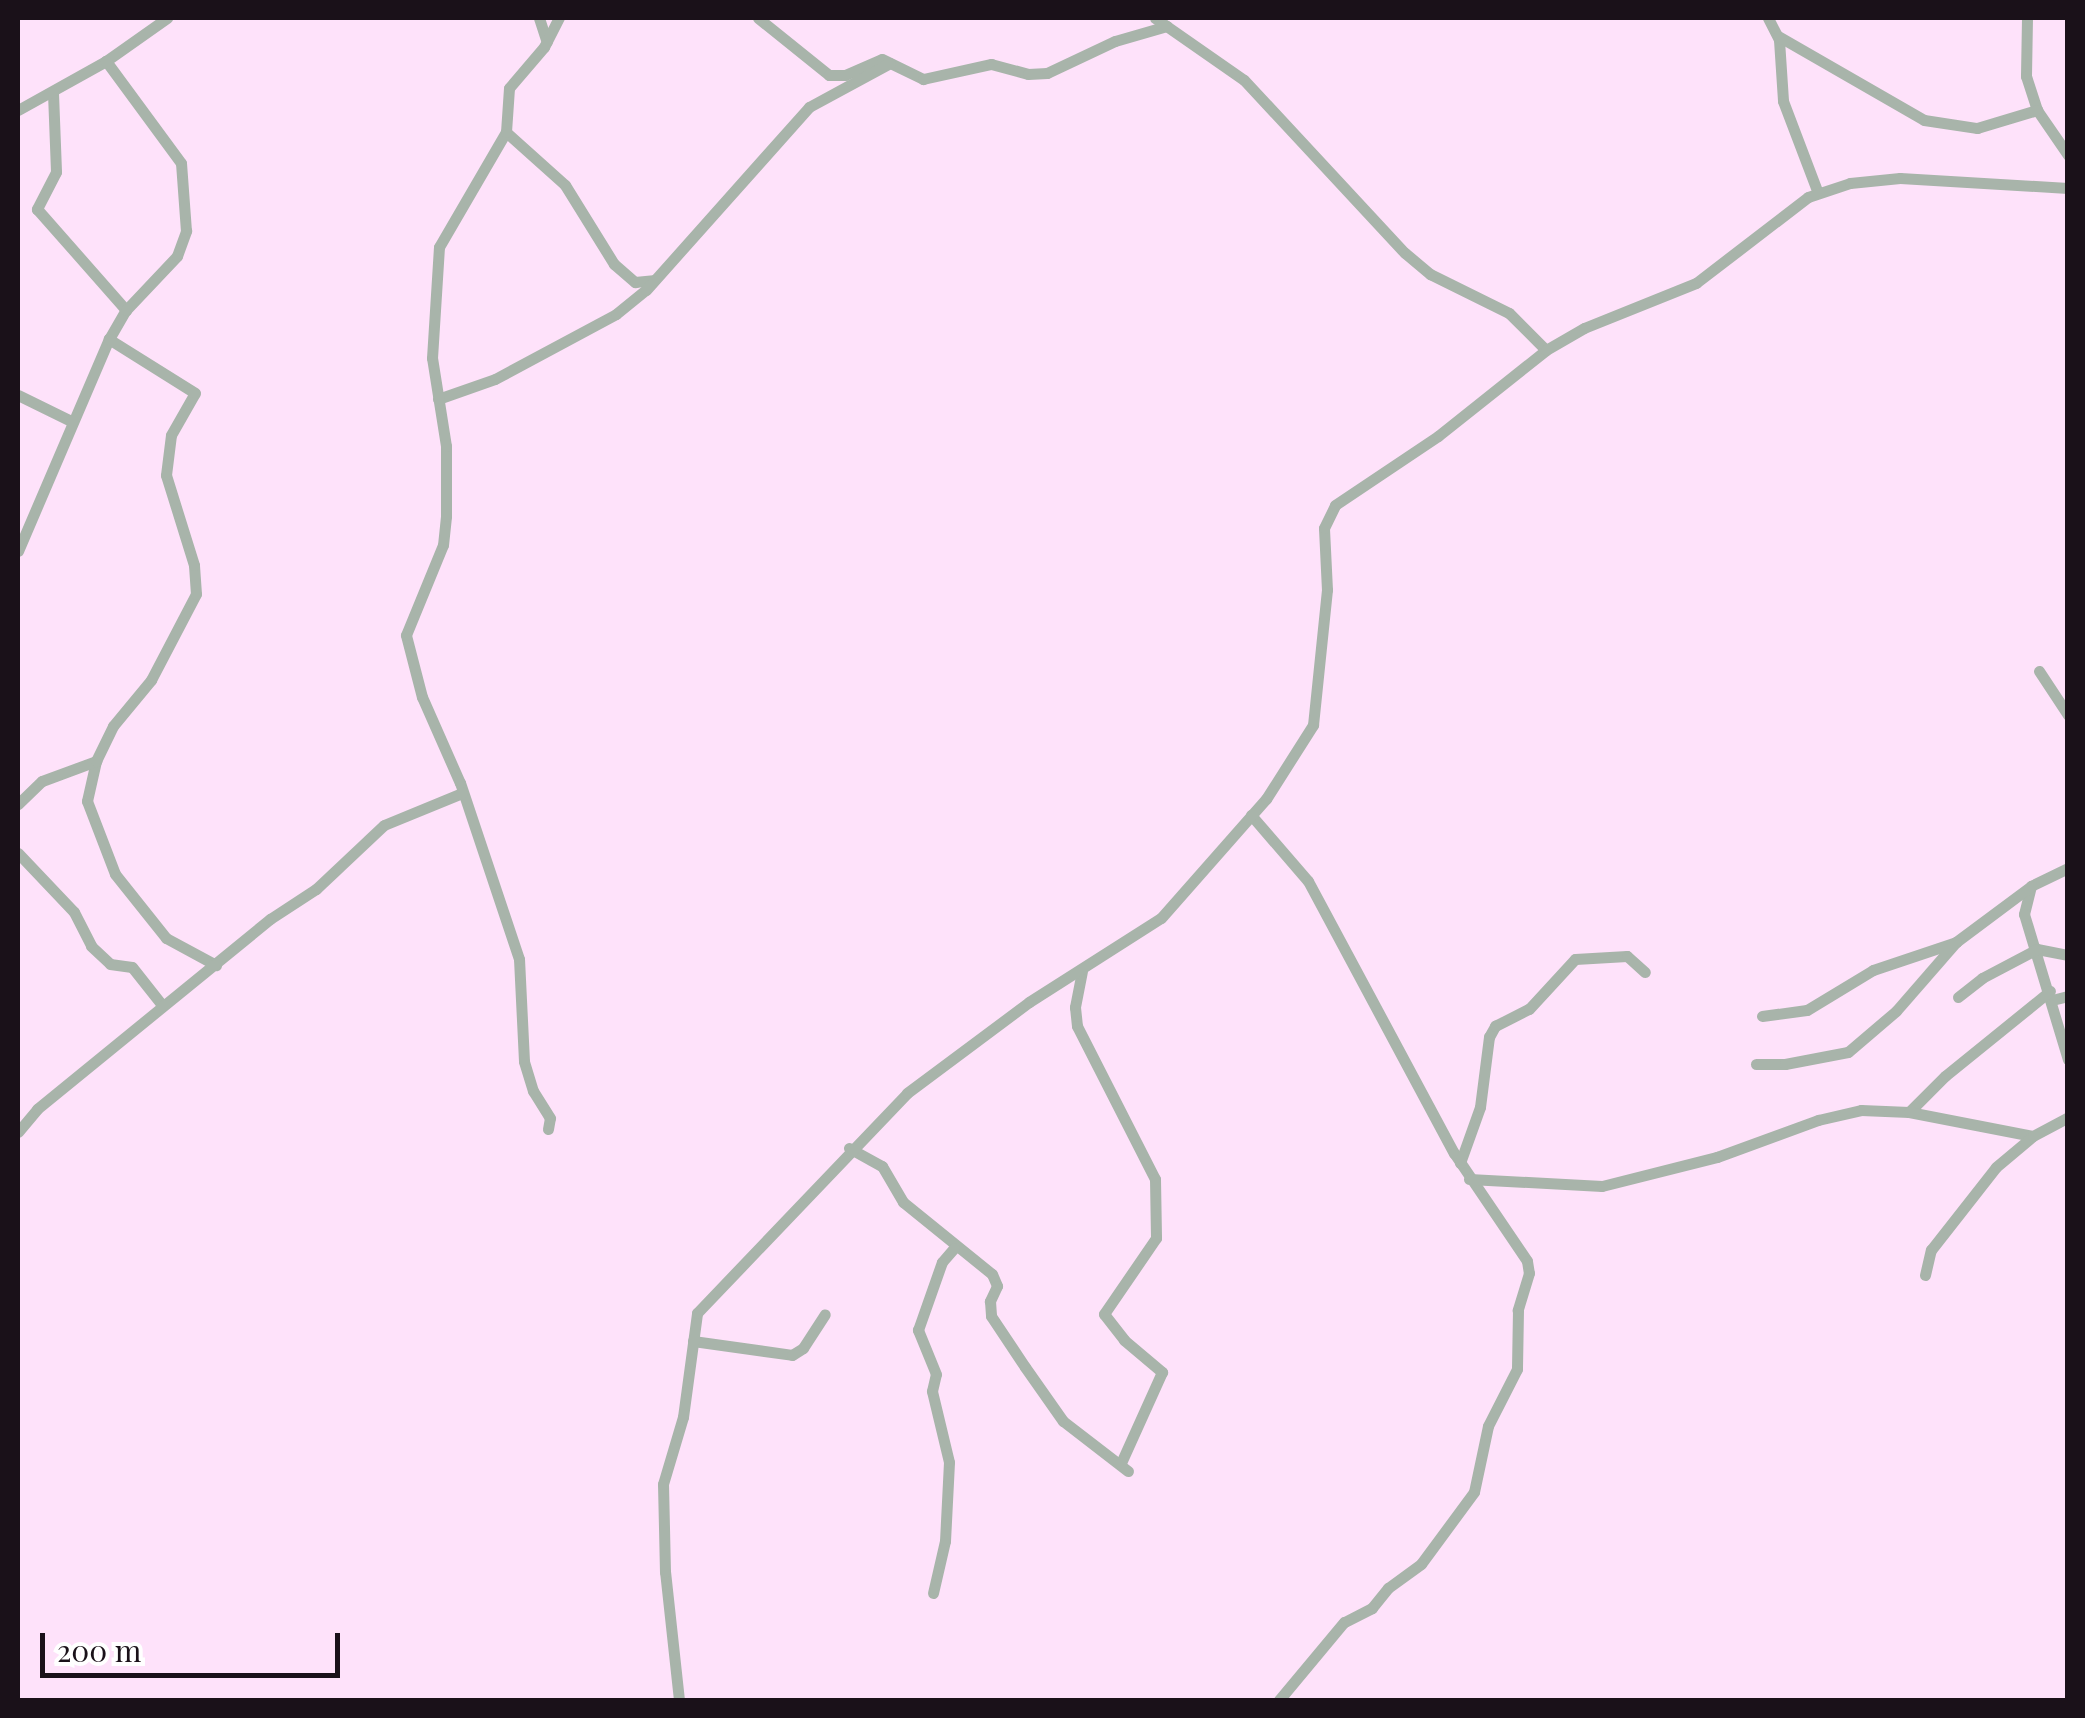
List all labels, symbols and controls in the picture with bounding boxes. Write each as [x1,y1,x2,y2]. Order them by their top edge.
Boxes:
scale bar [45,1613,345,1675]
text: 200 m [57,1630,141,1670]

